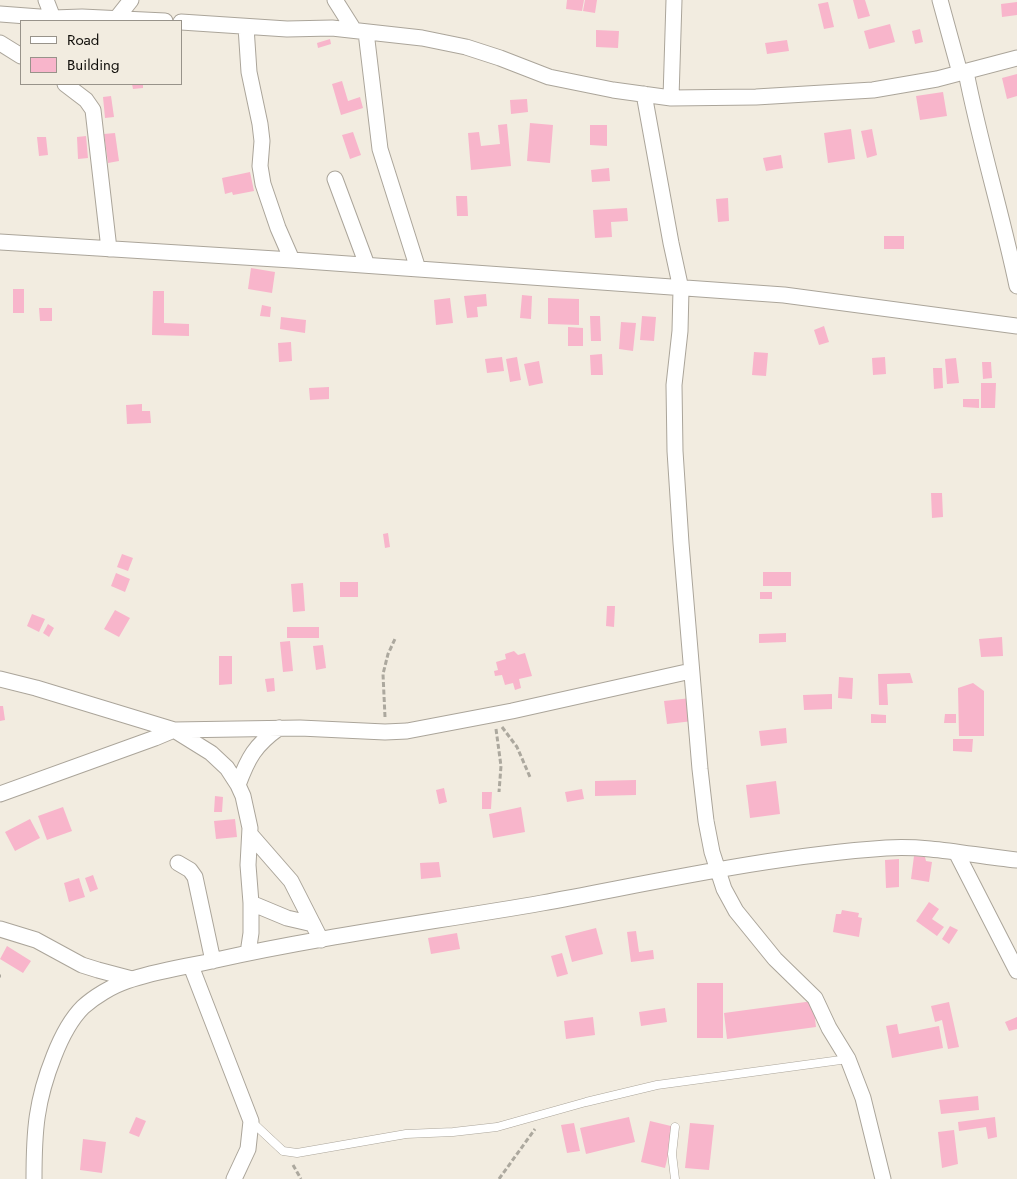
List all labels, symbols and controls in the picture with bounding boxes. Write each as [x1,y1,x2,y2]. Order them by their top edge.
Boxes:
legend [20,20,182,85]
text: Road [67,29,99,51]
text: Building [67,54,119,76]

